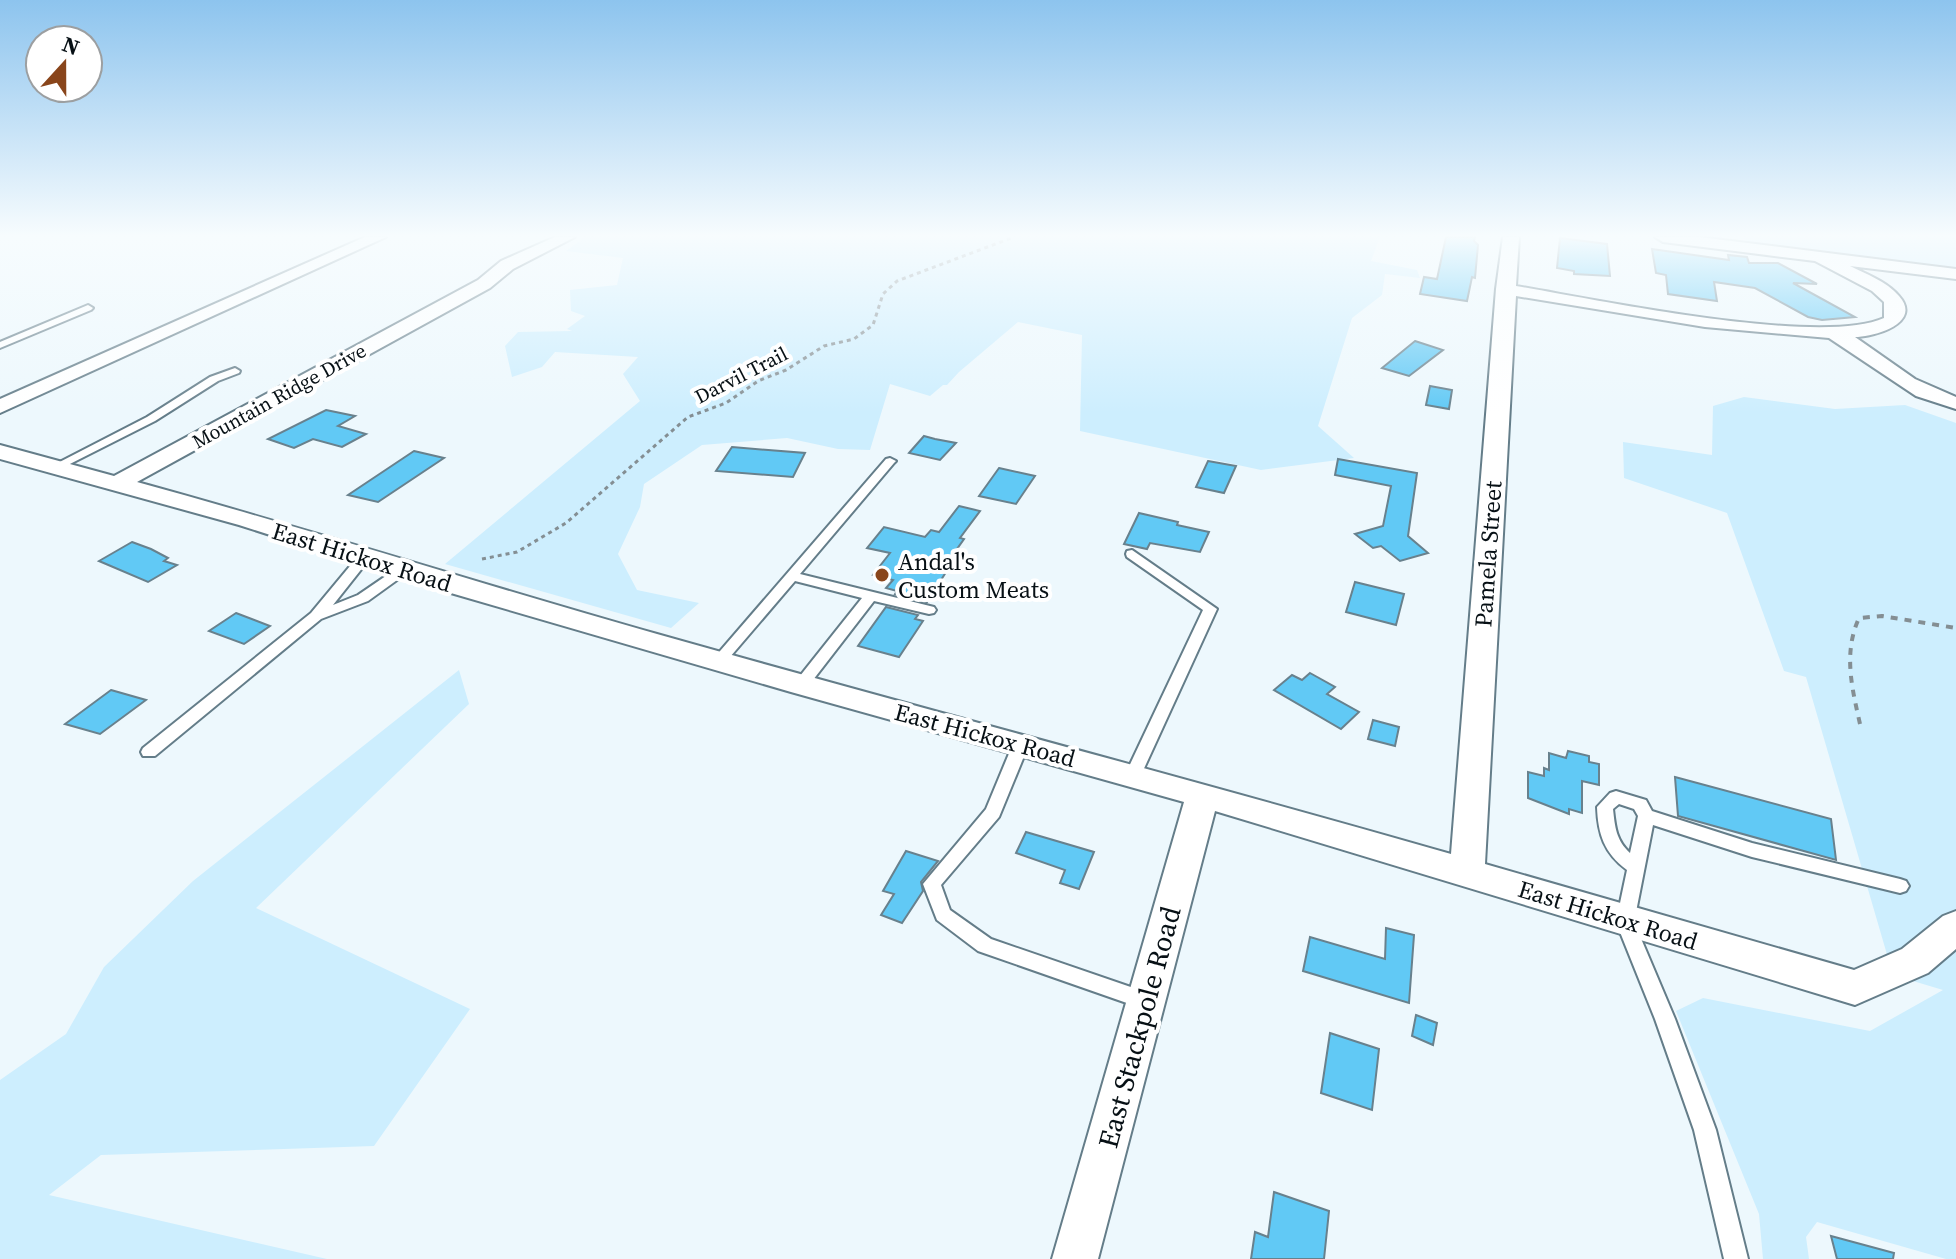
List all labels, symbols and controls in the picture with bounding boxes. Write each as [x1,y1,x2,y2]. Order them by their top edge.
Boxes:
north arrow [24,24,104,104]
text: N [58,28,84,62]
street label: Mountain Ridge Drive [187,337,371,455]
street label: Darvil Trail [690,340,792,410]
street label: Pamela Street [1466,480,1510,628]
street label: East Hickox Road [268,514,456,600]
place label: Andal's Custom Meats [898,545,1049,606]
marker: Andal's Custom Meats [873,566,891,584]
street label: East Hickox Road [891,695,1079,775]
street label: East Hickox Road [1514,872,1702,958]
street label: East Stackpole Road [1088,902,1190,1152]

